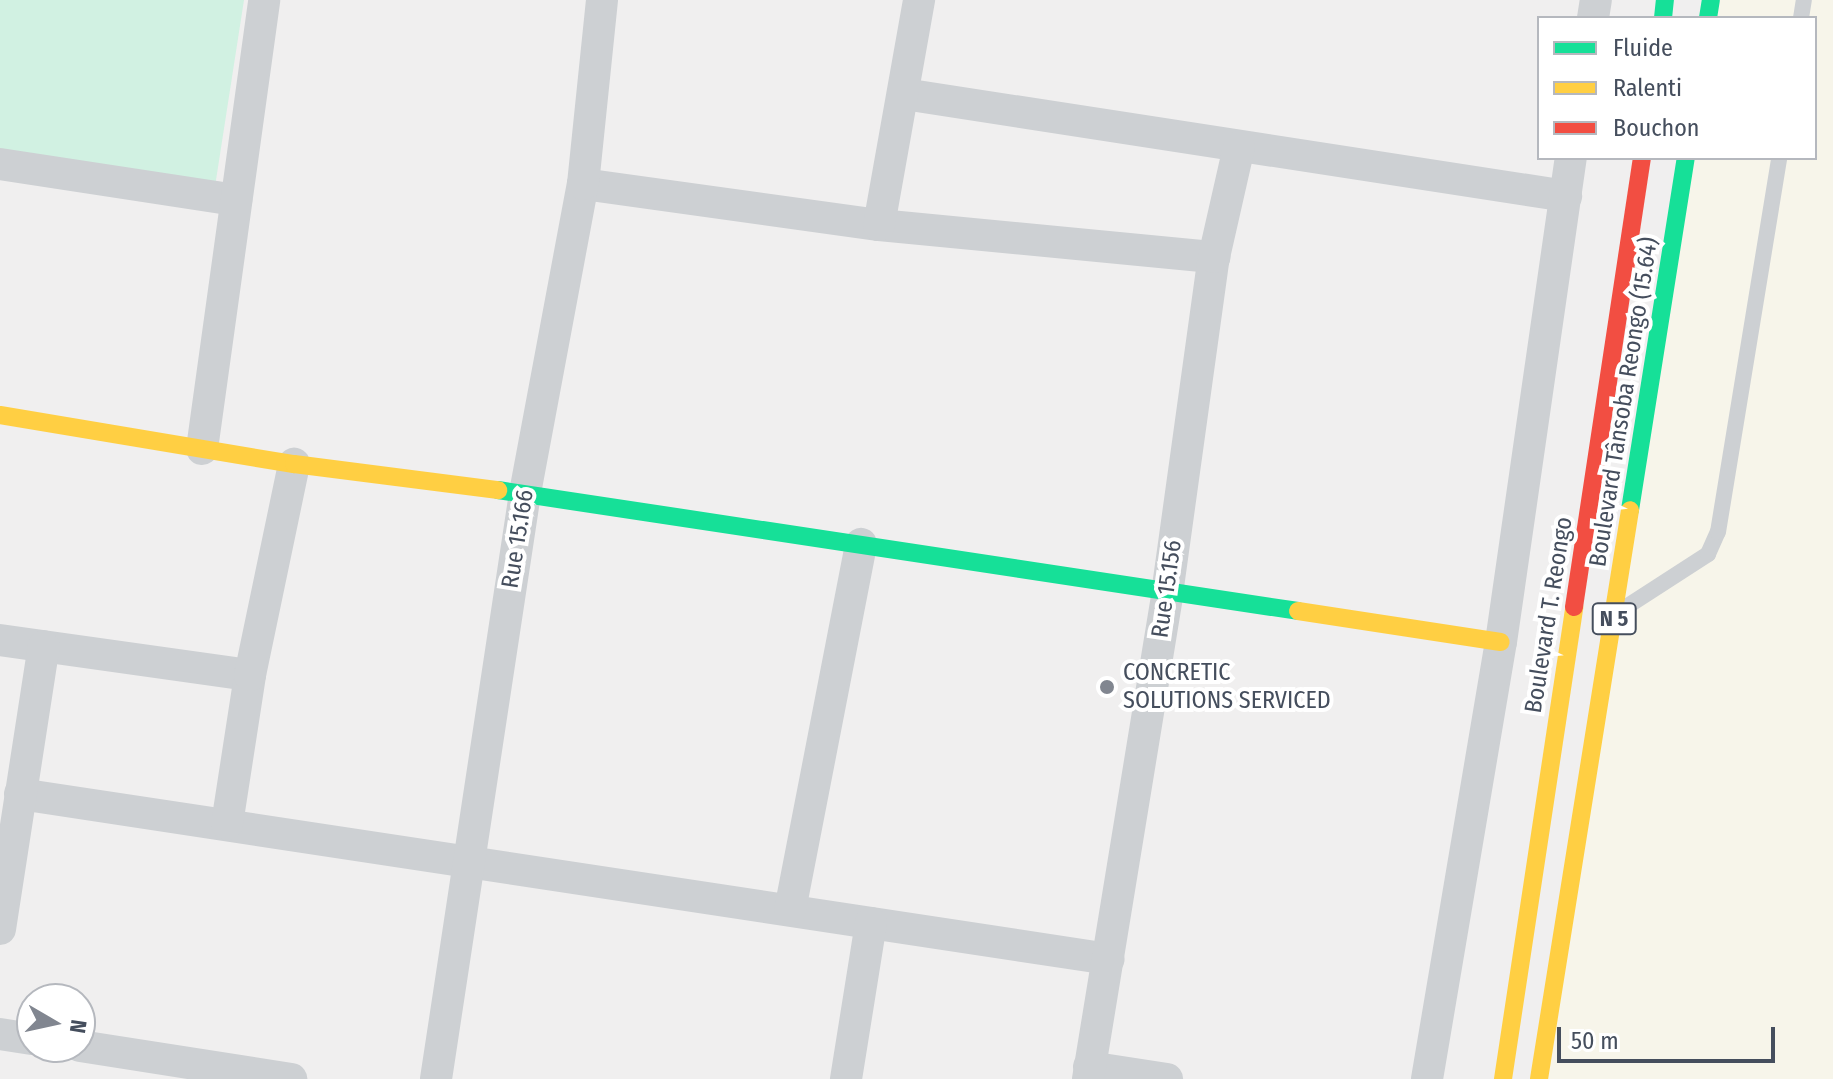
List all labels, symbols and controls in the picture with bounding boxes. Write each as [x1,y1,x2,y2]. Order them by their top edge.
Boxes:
legend [1537,16,1817,160]
text: Fluide [1613,34,1673,62]
text: Ralenti [1613,74,1682,102]
text: Bouchon [1613,114,1700,142]
street label: Boulevard Tânsoba Reongo (15.64) [1584,235,1664,569]
street label: Rue 15.166 [496,488,540,590]
street label: Boulevard T. Reongo [1519,515,1579,715]
street label: Rue 15.156 [1146,538,1188,640]
road number: N 5 [1590,601,1638,637]
place label: CONCRETIC SOLUTIONS SERVICED [1123,659,1331,715]
marker: CONCRETIC SOLUTIONS SERVICED [1098,678,1116,696]
north arrow [16,983,96,1063]
scale bar [1561,1011,1779,1061]
text: N [64,1018,93,1035]
text: 50 m [1571,1027,1619,1055]

